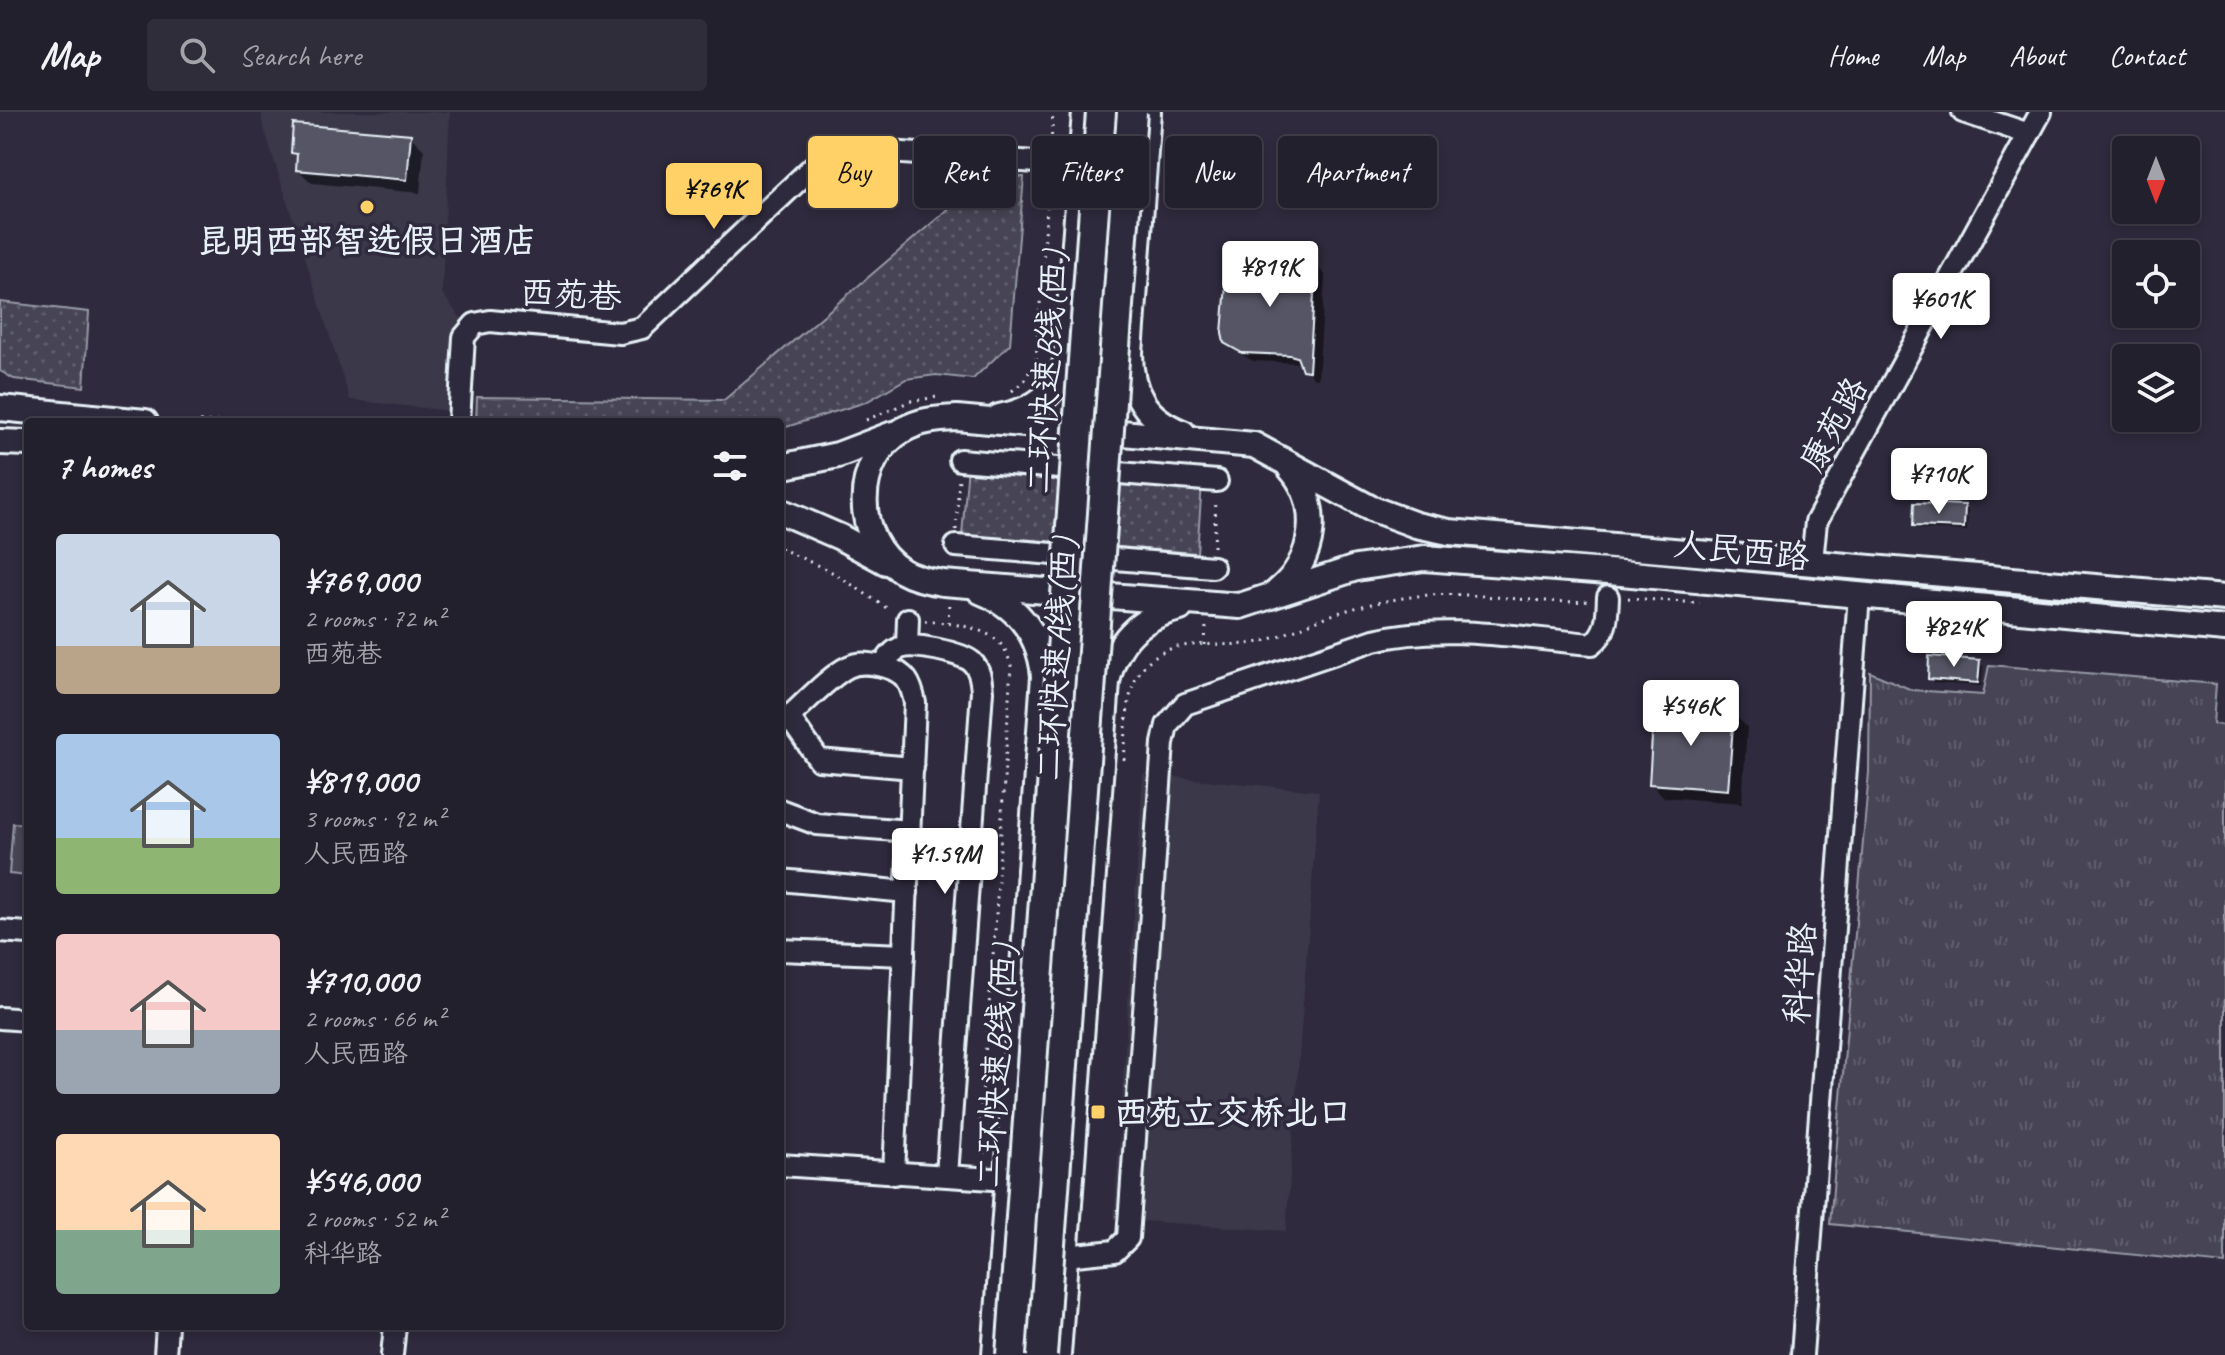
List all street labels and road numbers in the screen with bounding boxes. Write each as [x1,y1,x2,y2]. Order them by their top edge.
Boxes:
street label: 二环快速B线(西) [1017,247,1077,495]
street label: 西苑巷 [519,270,623,319]
street label: 康苑路 [1790,369,1877,479]
street label: 人民西路 [1672,522,1812,579]
street label: 二环快速A线(西) [1027,534,1087,782]
street label: 科华路 [1774,921,1825,1025]
street label: 二环快速B线(西) [967,941,1027,1189]

